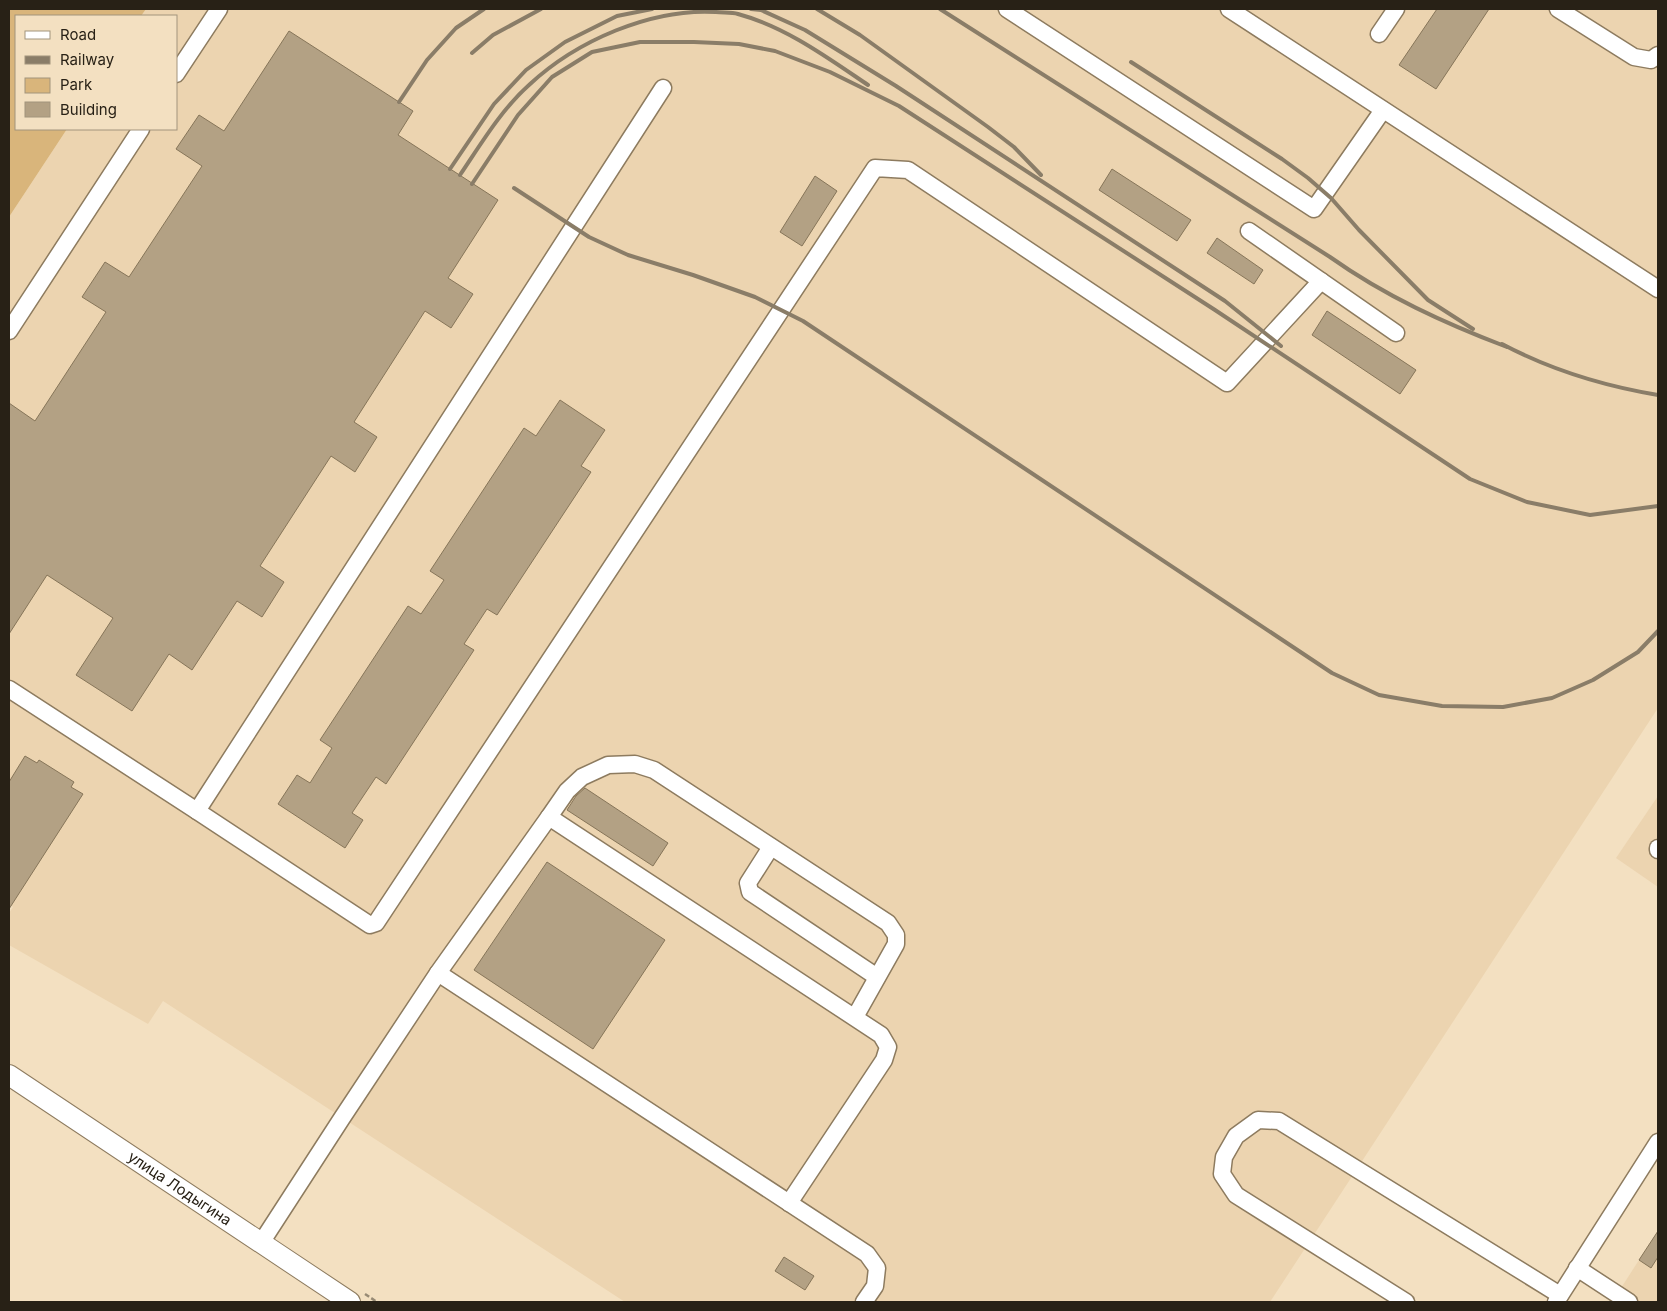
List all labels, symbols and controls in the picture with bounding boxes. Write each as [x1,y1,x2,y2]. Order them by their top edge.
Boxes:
legend [15,15,178,130]
text: Road [60,25,96,44]
text: Railway [60,50,115,69]
text: Park [60,75,93,94]
text: Building [60,100,117,119]
street label: улица Лодыгина [124,1147,235,1229]

